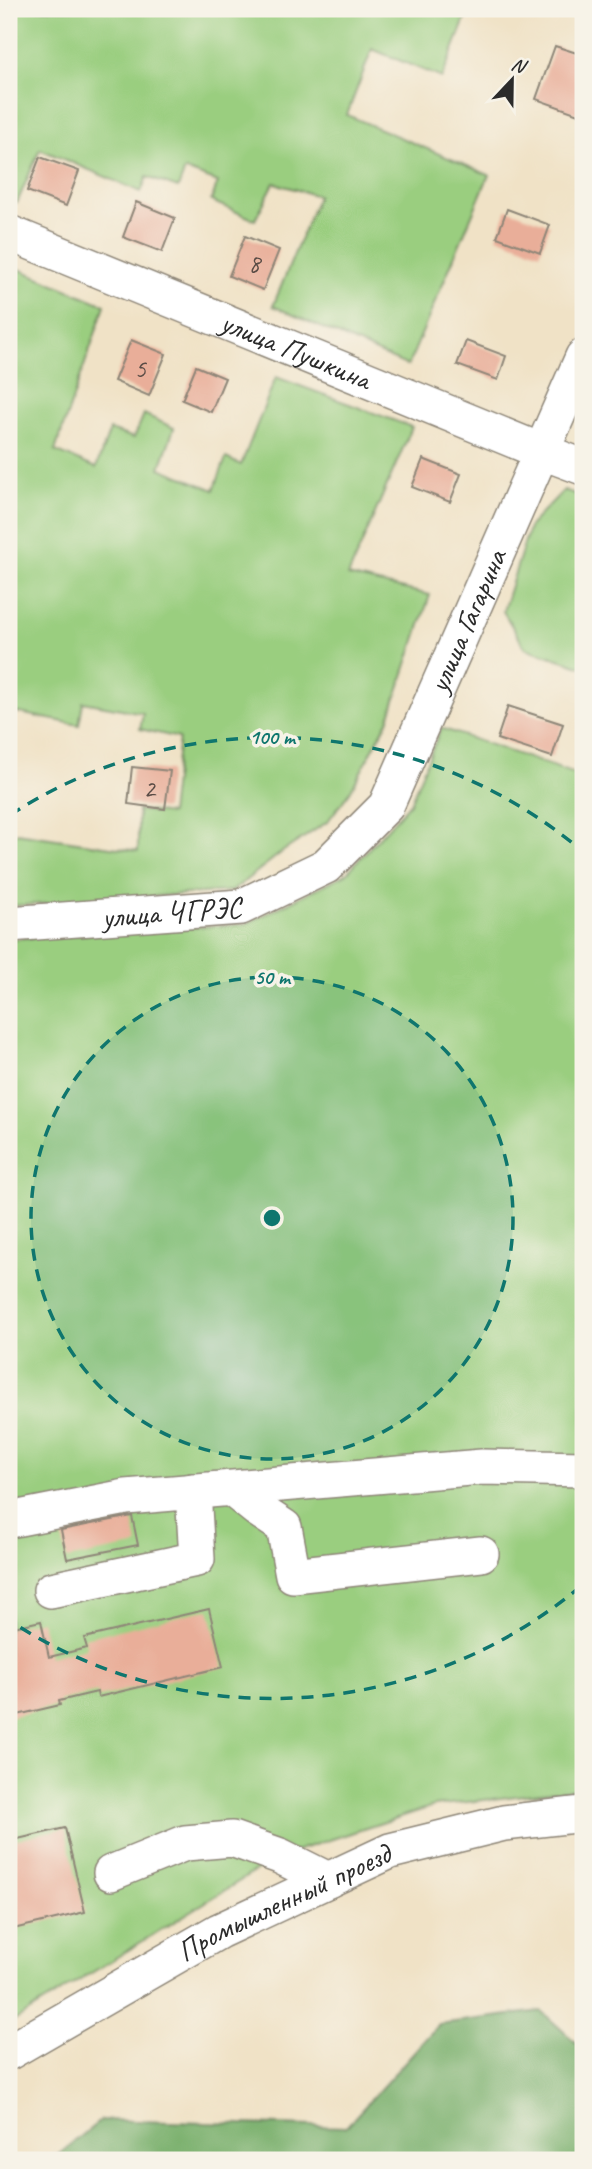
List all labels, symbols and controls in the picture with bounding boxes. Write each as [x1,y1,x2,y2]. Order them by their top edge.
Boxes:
north arrow [476,46,546,116]
text: N [508,52,531,80]
house number: 8 [248,247,262,280]
street label: улица Пушкина [213,302,379,399]
house number: 5 [134,352,147,385]
street label: улица Гагарина [418,542,516,700]
text: 100 m [249,724,297,750]
house number: 2 [143,772,157,805]
street label: улица ЧГРЭС [99,888,245,936]
text: 50 m [254,964,292,990]
centre of rings [260,1206,284,1230]
street label: Промышленный проезд [170,1834,399,1970]

